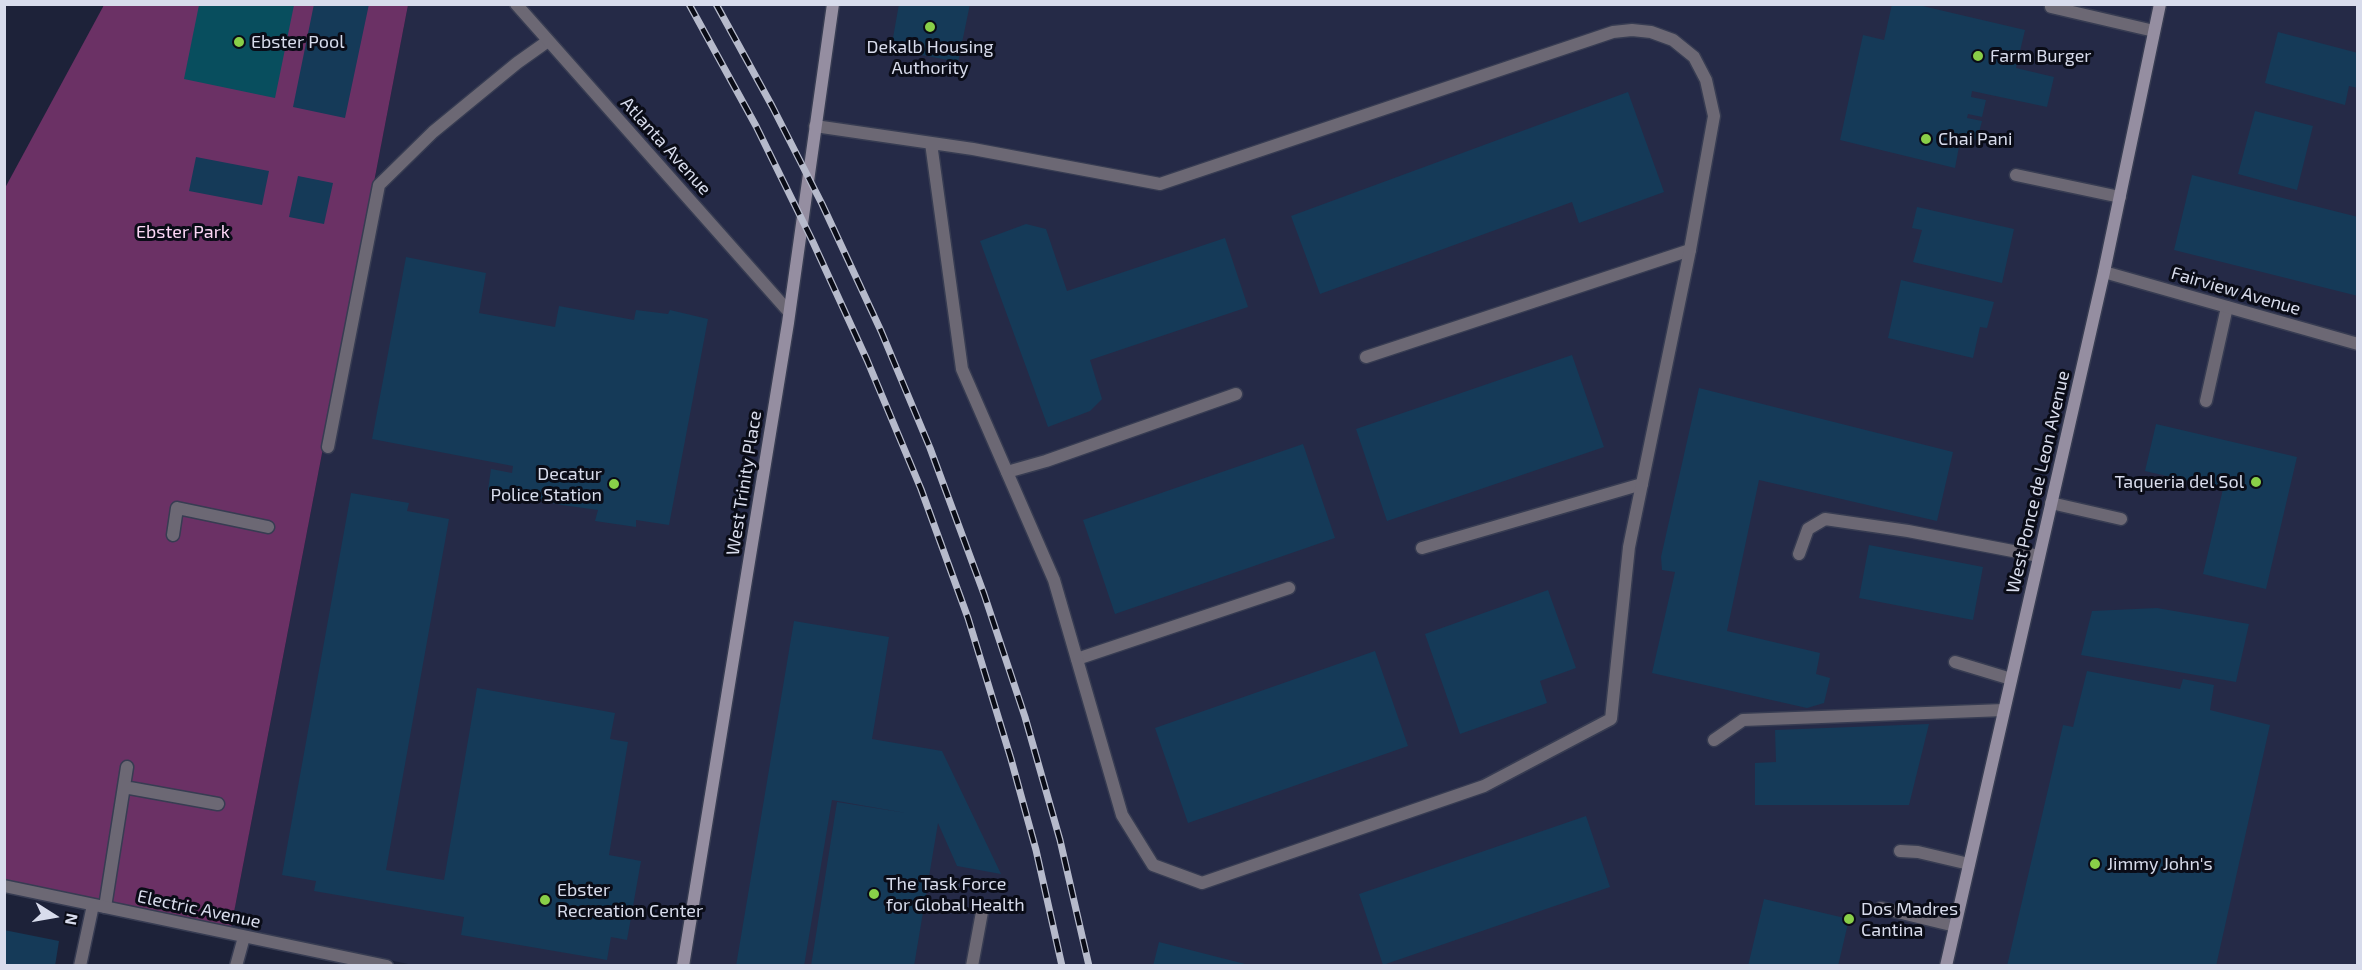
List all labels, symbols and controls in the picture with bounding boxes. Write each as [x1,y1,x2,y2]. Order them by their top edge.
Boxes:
marker: Dekalb Housing Authority [923,20,937,34]
place label: Ebster Pool [251,31,345,53]
marker: Ebster Pool [232,35,246,49]
place label: Dekalb Housing Authority [867,36,993,78]
place label: Farm Burger [1990,45,2092,67]
marker: Farm Burger [1971,49,1985,63]
street label: Atlanta Avenue [616,92,716,200]
place label: Chai Pani [1938,128,2012,150]
marker: Chai Pani [1919,132,1933,146]
park label: Ebster Park [136,221,230,243]
street label: Fairview Avenue [2169,262,2303,320]
street label: West Ponce de Leon Avenue [2002,369,2074,595]
street label: West Trinity Place [722,409,766,557]
place label: Decatur Police Station [490,463,602,506]
place label: Taqueria del Sol [2115,471,2244,493]
marker: Taqueria del Sol [2249,475,2263,489]
marker: Decatur Police Station [607,477,621,491]
place label: Jimmy John's [2107,853,2213,875]
marker: Jimmy John's [2088,857,2102,871]
place label: The Task Force for Global Health [886,873,1025,916]
place label: Ebster Recreation Center [557,879,703,922]
street label: Electric Avenue [135,885,263,933]
north arrow [24,886,84,946]
marker: The Task Force for Global Health [867,887,881,901]
marker: Ebster Recreation Center [538,893,552,907]
place label: Dos Madres Cantina [1861,898,1958,940]
text: N [62,912,83,927]
marker: Dos Madres Cantina [1842,912,1856,926]

